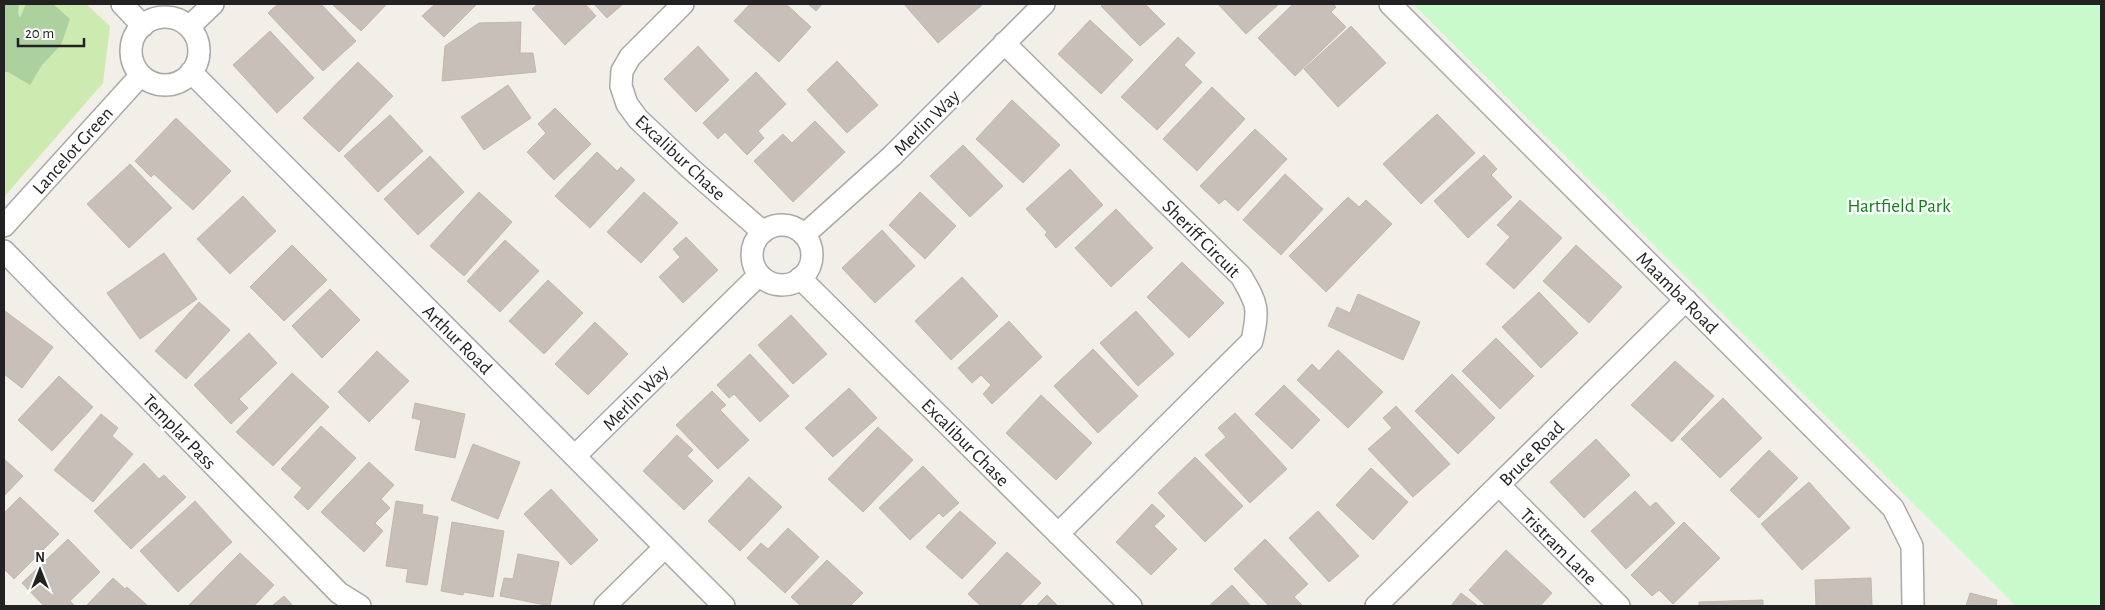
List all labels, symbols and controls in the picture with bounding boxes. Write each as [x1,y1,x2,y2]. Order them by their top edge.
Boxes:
scale bar [18,15,84,47]
text: 20 m [25,26,54,41]
street label: Merlin Way [891,87,964,160]
street label: Lancelot Green [29,104,117,198]
street label: Excalibur Chase [631,112,729,204]
street label: Sheriff Circuit [1158,197,1243,282]
park label: Hartfield Park [1847,197,1951,216]
street label: Maamba Road [1632,249,1722,338]
street label: Arthur Road [419,302,495,379]
street label: Merlin Way [600,362,673,435]
street label: Templar Pass [139,391,219,473]
street label: Excalibur Chase [917,396,1012,491]
street label: Bruce Road [1496,418,1568,490]
street label: Tristram Lane [1516,505,1600,589]
north arrow [15,545,65,595]
text: N [35,551,45,565]

